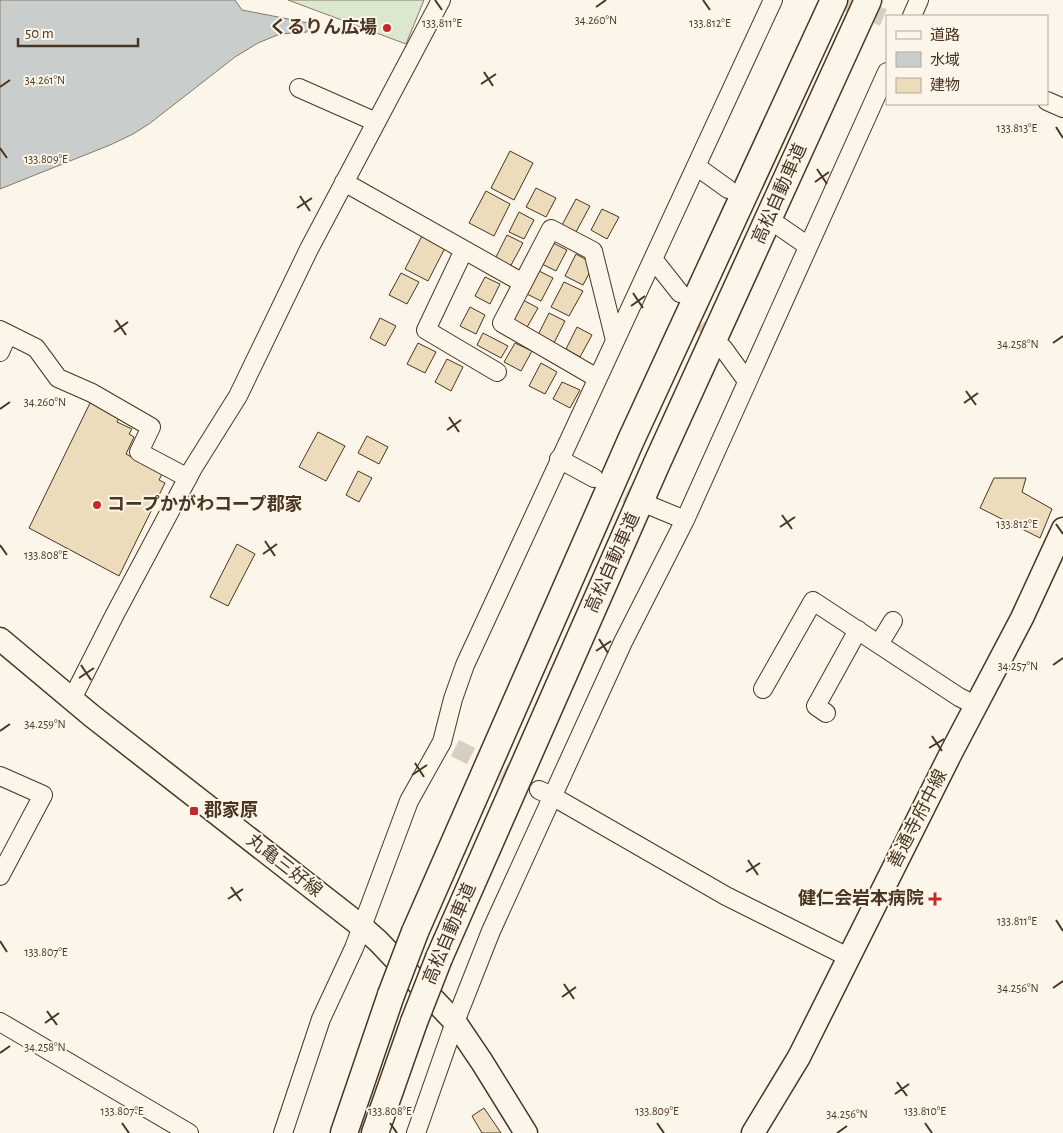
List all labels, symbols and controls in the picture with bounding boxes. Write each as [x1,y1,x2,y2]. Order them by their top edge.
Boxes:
text: 34.260°N [575,14,617,26]
scale bar [18,15,138,47]
legend [886,15,1048,105]
place label: くるりん広場 [269,17,377,37]
text: 133.811°E [422,17,462,29]
text: 133.812°E [689,17,731,29]
marker: くるりん広場 [381,22,393,34]
text: 50 m [25,26,54,41]
text: 道路 [930,27,960,43]
text: 水域 [930,52,960,68]
text: 34.261°N [25,74,65,86]
text: 建物 [930,77,960,93]
text: 133.813°E [997,122,1038,134]
street label: 高松自動車道 [748,140,810,247]
text: 133.809°E [24,153,68,165]
text: 34.258°N [997,338,1039,350]
text: 34.260°N [24,396,66,408]
place label: コープかがわコープ郡家 [107,494,303,514]
marker: コープかがわコープ郡家 [91,499,103,511]
street label: 高松自動車道 [581,509,643,616]
text: 133.812°E [996,518,1038,530]
text: 133.808°E [24,549,68,561]
text: 34.257°N [998,660,1038,672]
text: 34.259°N [24,718,66,730]
street label: 善通寺府中線 [884,766,951,871]
place label: 郡家原 [204,800,258,820]
marker: 郡家原 [188,805,200,817]
street label: 丸亀三好線 [243,830,326,901]
street label: 高松自動車道 [419,880,479,987]
place label: 健仁会岩本病院 [798,888,924,908]
marker: 健仁会岩本病院 [928,892,942,906]
text: 133.811°E [997,915,1037,927]
text: 133.807°E [24,946,68,958]
text: 34.256°N [997,982,1039,994]
text: 34.258°N [24,1041,66,1053]
text: 133.807°E [100,1105,144,1117]
text: 133.808°E [368,1105,412,1117]
text: 133.809°E [635,1105,679,1117]
text: 133.810°E [904,1105,946,1117]
text: 34.256°N [826,1108,868,1120]

